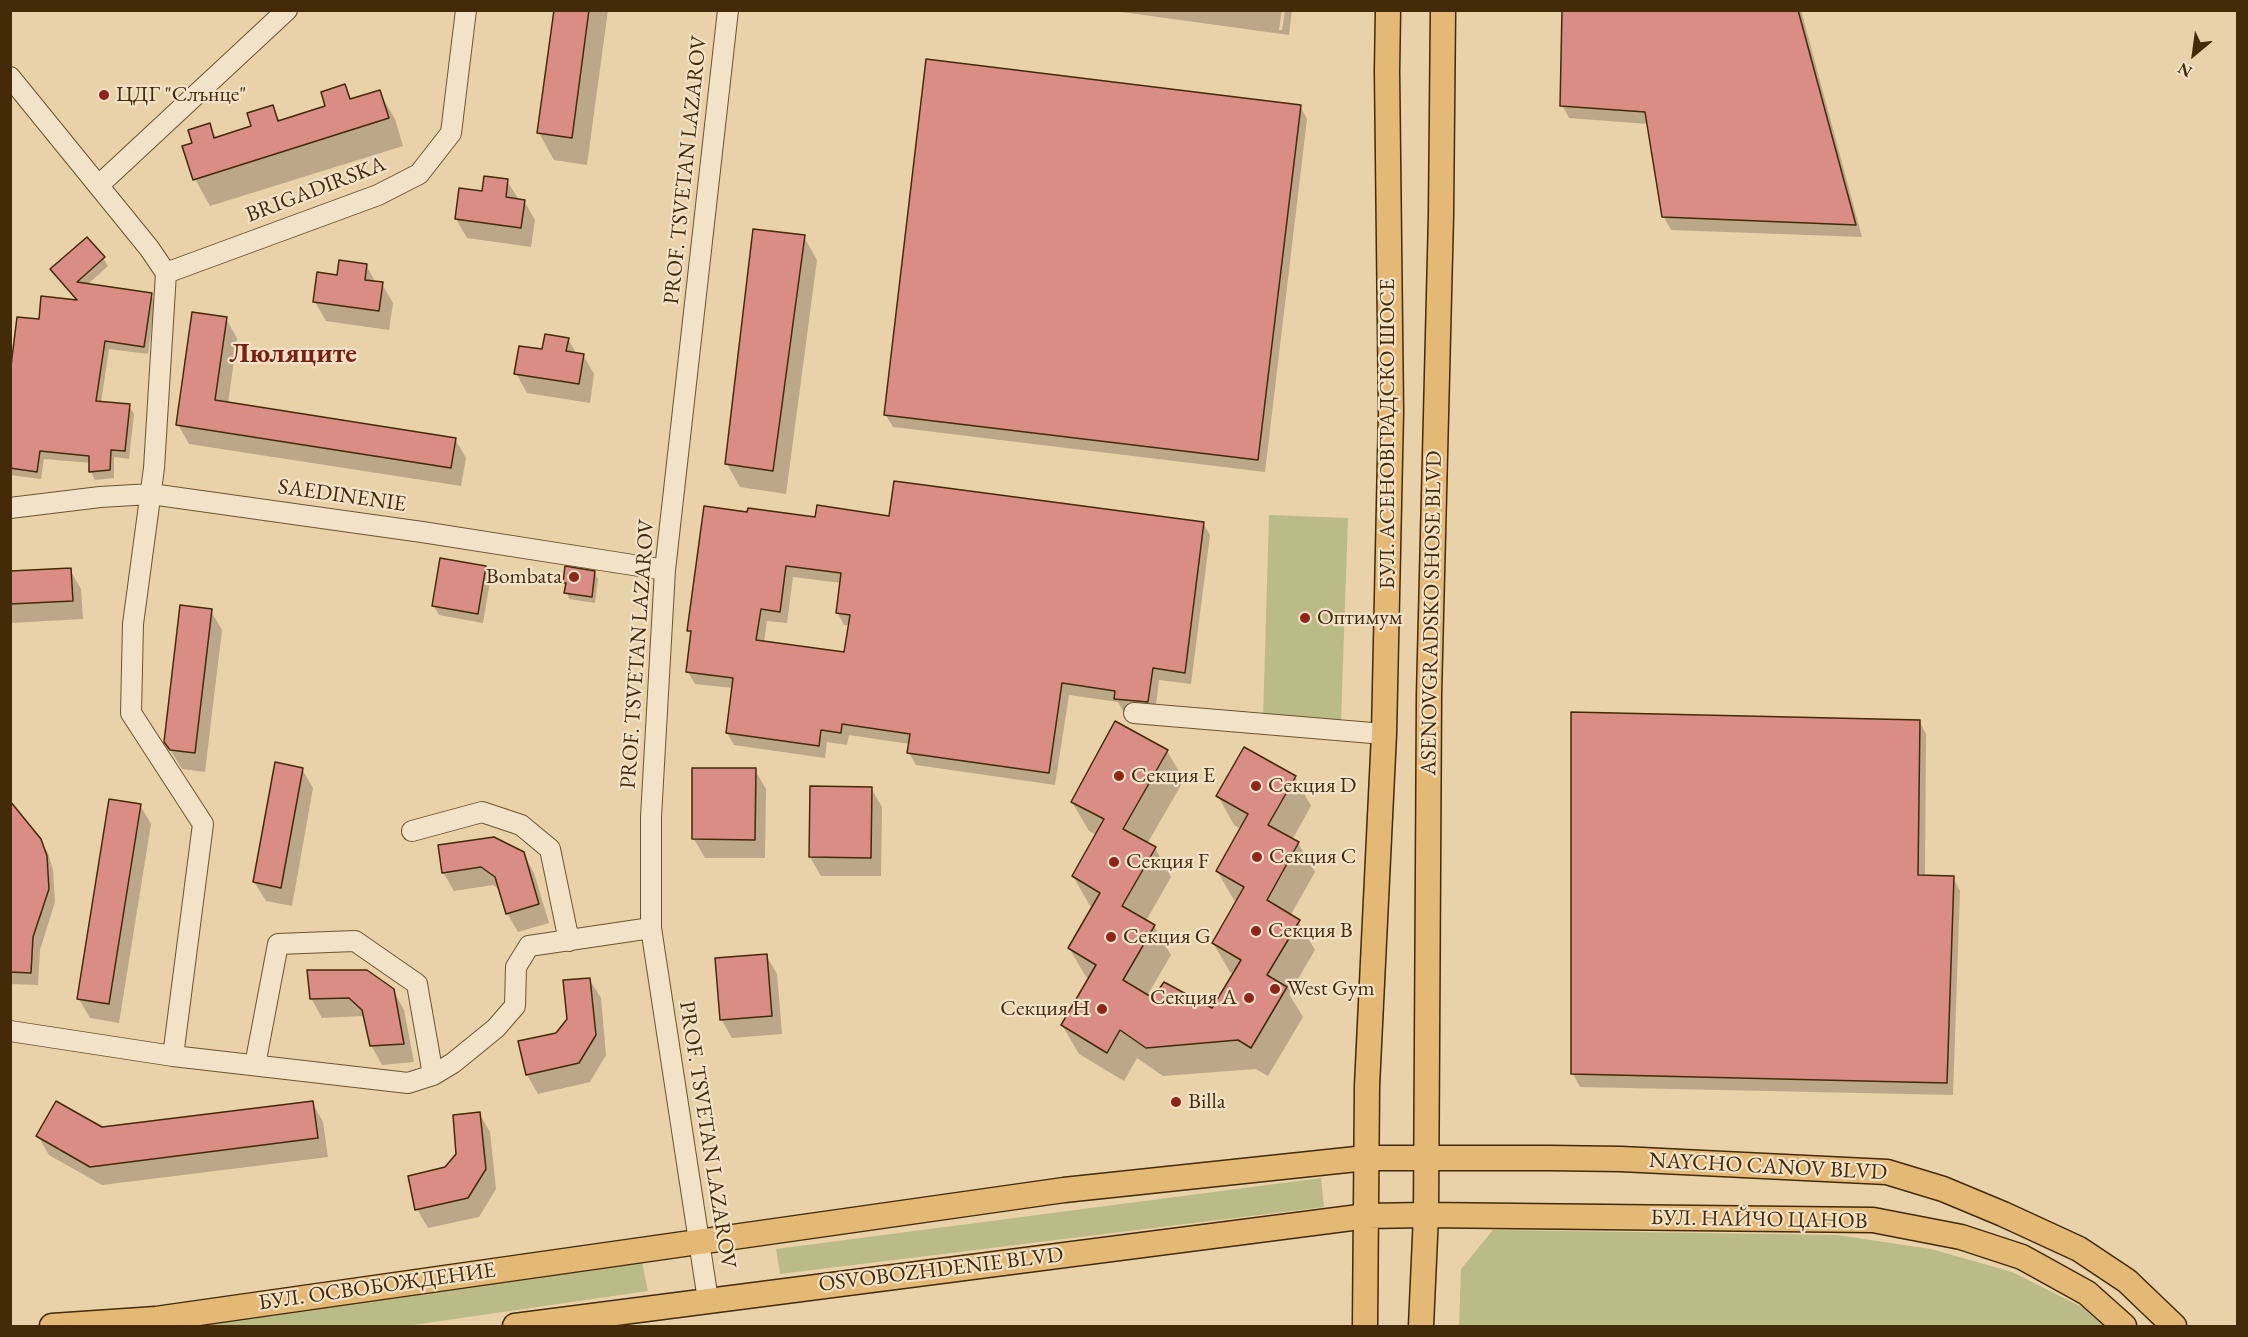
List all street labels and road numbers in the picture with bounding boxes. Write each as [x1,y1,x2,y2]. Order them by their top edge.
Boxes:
street label: PROF. TSVETAN LAZAROV [659,34,713,306]
street label: BRIGADIRSKA [242,151,390,229]
street label: БУЛ. АСЕНОВГРАДСКО ШОСЕ [1375,279,1401,589]
street label: ASENOVGRADSKO SHOSE BLVD [1416,450,1448,776]
street label: SAEDINENIE [276,474,408,518]
street label: PROF. TSVETAN LAZAROV [615,518,661,790]
street label: PROF. TSVETAN LAZAROV [673,999,741,1271]
street label: NAYCHO CANOV BLVD [1648,1148,1888,1186]
street label: БУЛ. НАЙЧО ЦАНОВ [1650,1205,1868,1235]
street label: OSVOBOZHDENIE BLVD [817,1242,1065,1298]
street label: БУЛ. ОСВОБОЖДЕНИЕ [257,1257,497,1317]

